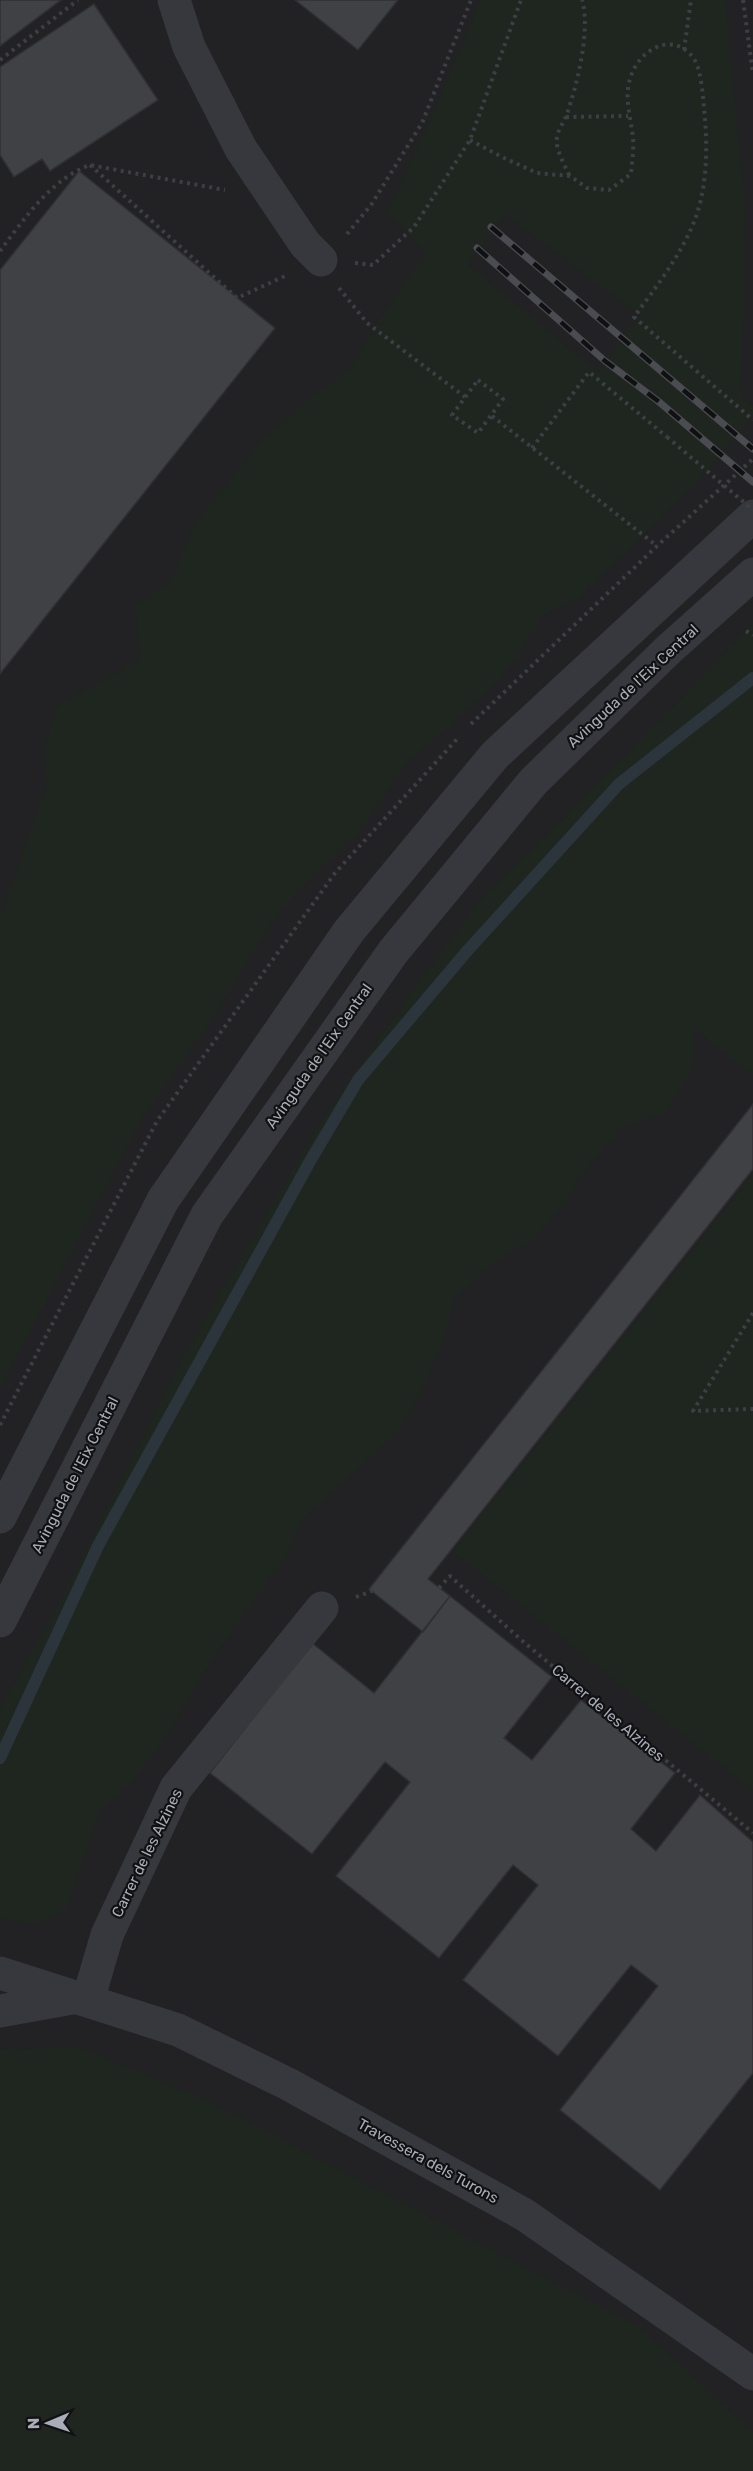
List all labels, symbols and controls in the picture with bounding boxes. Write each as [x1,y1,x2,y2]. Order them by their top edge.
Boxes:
street label: Avinguda de l'Eix Central [564,621,702,751]
street label: Avinguda de l'Eix Central [262,980,376,1132]
street label: Avinguda de l'Eix Central [28,1394,122,1556]
street label: Carrer de les Alzines [548,1661,668,1765]
street label: Carrer de les Alzines [108,1785,186,1920]
street label: Travessera dels Turons [354,2115,502,2207]
north arrow [18,2393,78,2453]
text: N [24,2417,43,2430]

